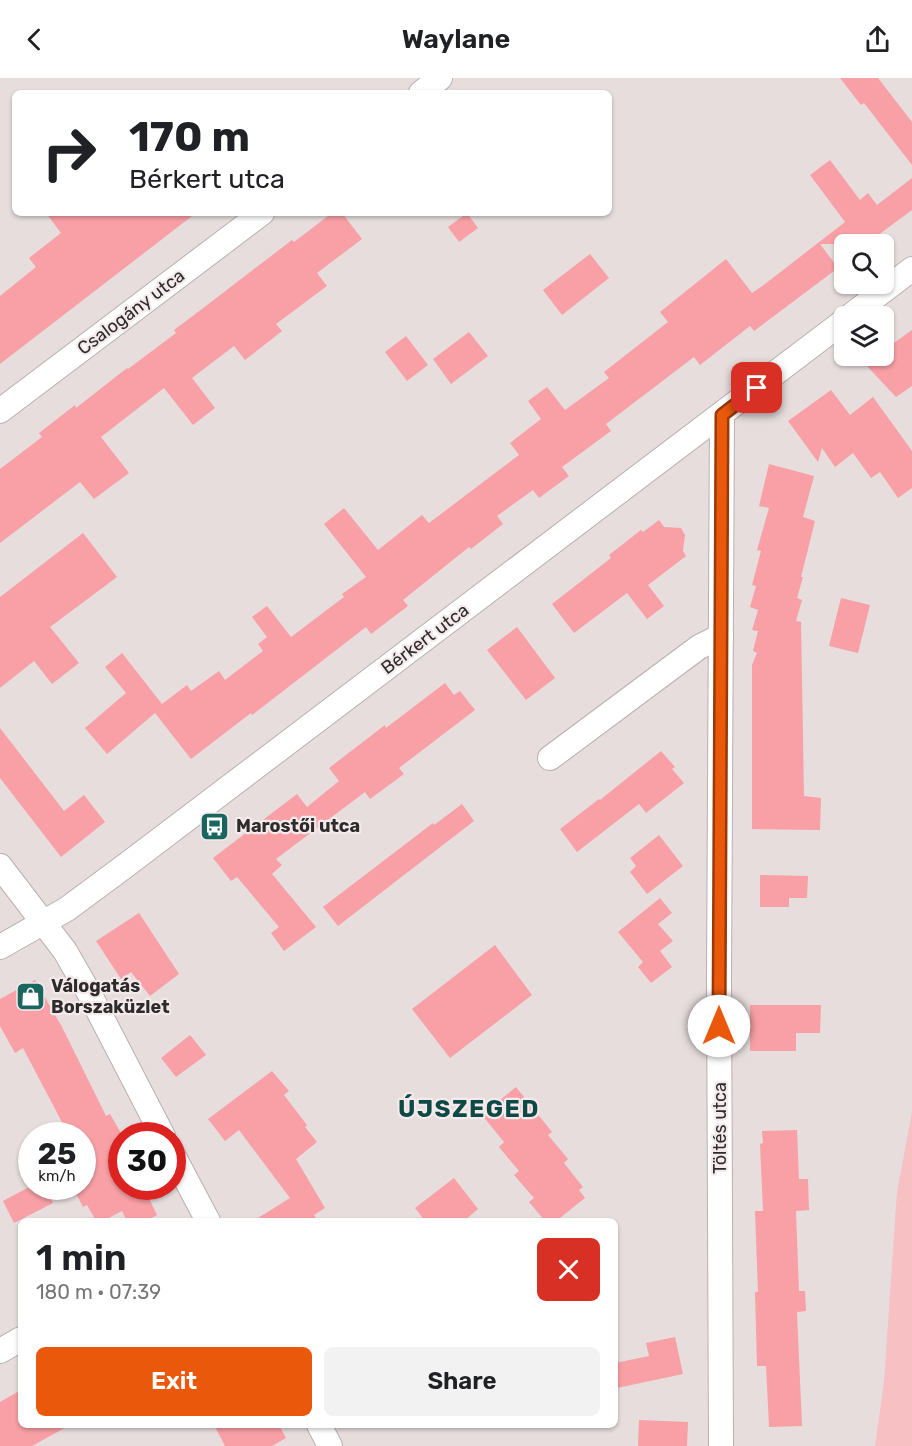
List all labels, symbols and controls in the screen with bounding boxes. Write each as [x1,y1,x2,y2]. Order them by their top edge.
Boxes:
icon: back [18,23,51,56]
text: Waylane [402,23,510,55]
icon: share [861,23,894,56]
text: 170 m [129,112,250,162]
icon: right [30,114,108,192]
text: Bérkert utca [129,163,285,195]
map controls [834,234,894,366]
button: search [834,234,894,294]
street label: Csalogány utca [73,264,189,360]
button: layers [834,306,894,366]
pin [731,362,782,413]
icon: arrive [740,371,773,404]
street label: Bérkert utca [377,599,473,679]
bus stop icon: Marostői utca [199,810,231,842]
place label: Marostői utca [236,815,360,837]
place label: Válogatás Borszaküzlet [51,975,170,1018]
shop icon: Válogatás Borszaküzlet [14,980,46,1012]
position arrow [687,994,751,1058]
street label: Töltés utca [709,1082,731,1174]
district label: ÚJSZEGED [398,1094,540,1123]
speed limit sign: 30 [108,1122,186,1200]
text: 25 [38,1136,76,1172]
text: km/h [38,1167,76,1185]
text: 1 min [36,1236,127,1279]
button: close [537,1238,600,1301]
text: 180 m · 07:39 [36,1280,161,1304]
button: Exit [36,1347,312,1416]
button: Share [324,1347,600,1416]

